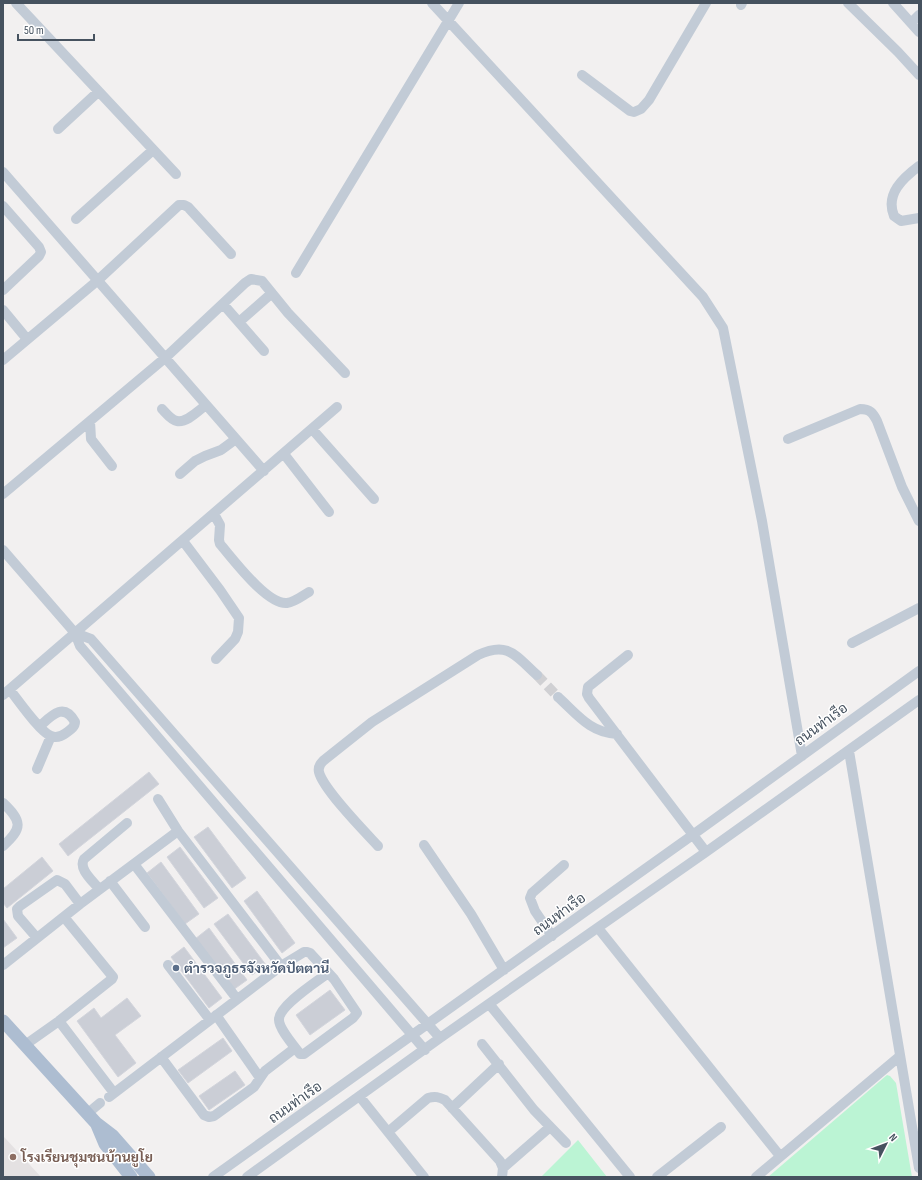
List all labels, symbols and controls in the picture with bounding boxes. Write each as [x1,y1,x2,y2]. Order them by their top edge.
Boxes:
scale bar [18,16,94,42]
text: 50 m [24,23,44,38]
street label: ถนนท่าเรือ [791,699,851,749]
street label: ถนนท่าเรือ [529,889,589,939]
place label: ตำรวจภูธรจังหวัดปัตตานี [184,959,330,979]
marker: ตำรวจภูธรจังหวัดปัตตานี [171,963,181,973]
street label: ถนนท่าเรือ [265,1077,325,1127]
north arrow [866,1124,906,1164]
text: N [886,1131,900,1144]
place label: โรงเรียนชุมชนบ้านยูโย [20,1148,153,1168]
marker: โรงเรียนชุมชนบ้านยูโย [8,1152,18,1162]

